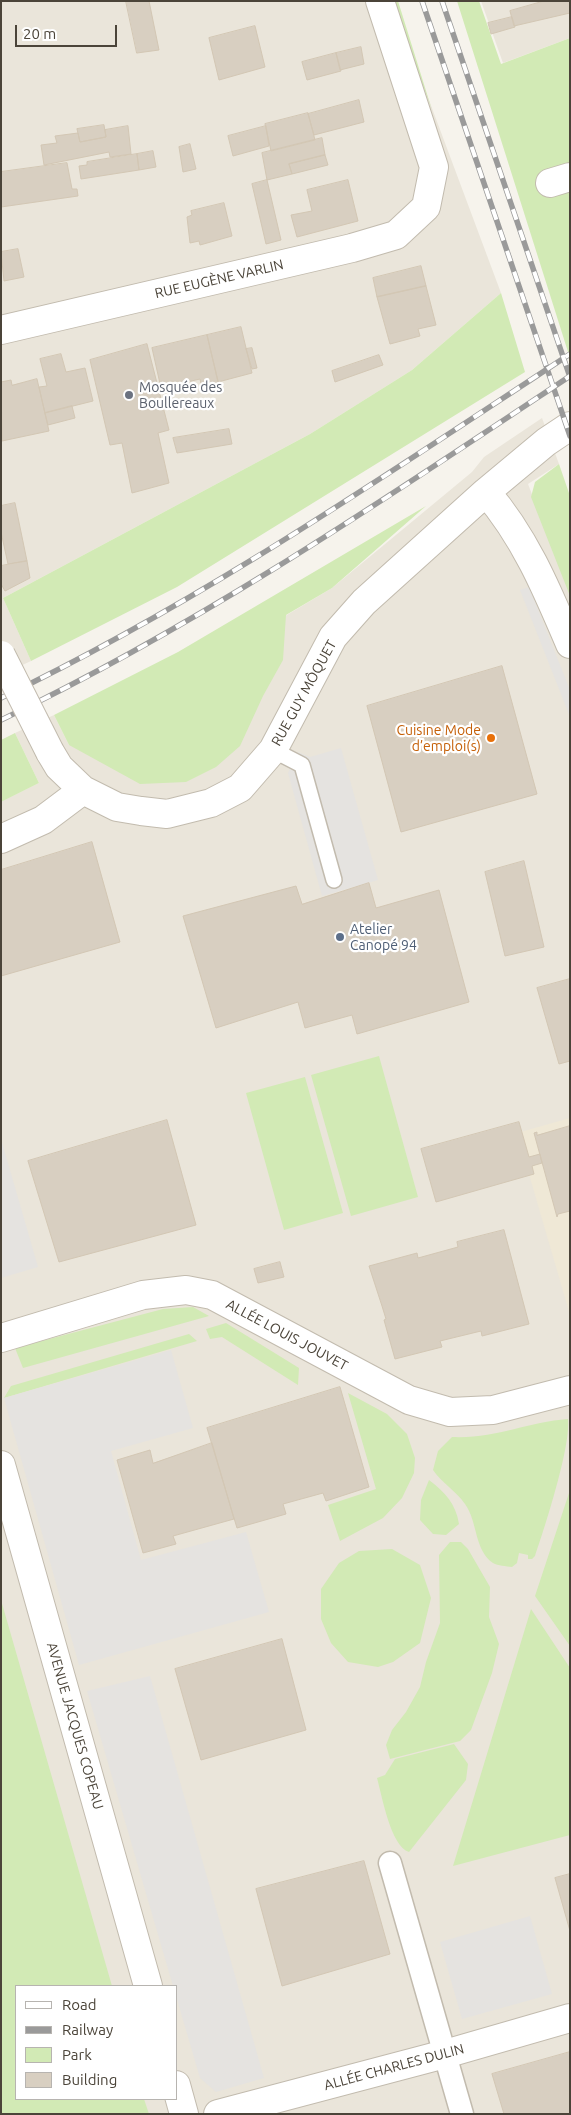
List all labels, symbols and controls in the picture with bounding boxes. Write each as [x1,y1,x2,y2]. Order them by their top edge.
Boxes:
scale bar [18,15,120,47]
text: 20 m [23,25,56,42]
street label: RUE EUGÈNE VARLIN [153,256,285,302]
place label: Mosquée des Boullereaux [139,379,222,412]
marker: Mosquée des Boullereaux [123,389,135,401]
street label: RUE GUY MÔQUET [268,637,340,749]
place label: Cuisine Mode d’emploi(s) [396,722,481,754]
marker: Cuisine Mode d’emploi(s) [485,732,497,744]
place label: Atelier Canopé 94 [350,921,417,954]
marker: Atelier Canopé 94 [334,931,346,943]
street label: ALLÉE LOUIS JOUVET [223,1296,351,1374]
street label: AVENUE JACQUES COPEAU [43,1640,107,1812]
legend [15,1985,178,2100]
text: Road [62,1996,97,2013]
text: Railway [62,2021,113,2038]
street label: ALLÉE CHARLES DULIN [322,2040,466,2094]
text: Park [62,2046,92,2063]
text: Building [62,2071,117,2088]

